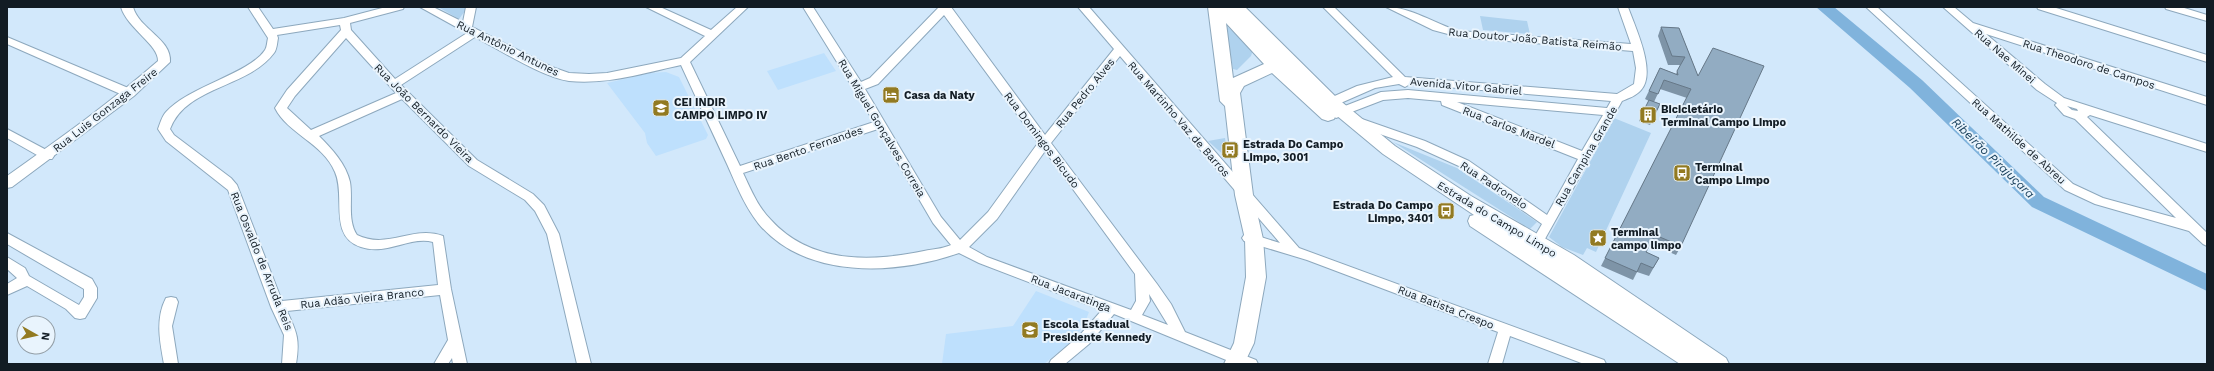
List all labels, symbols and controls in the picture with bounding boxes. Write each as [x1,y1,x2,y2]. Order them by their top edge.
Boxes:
street label: Rua Antônio Antunes [454,18,561,79]
street label: Rua Doutor João Batista Reimão [1448,25,1622,54]
street label: Rua Nae Minei [1972,26,2038,86]
street label: Rua Theodoro de Campos [2021,37,2157,92]
street label: Rua Pedro Alves [1053,56,1118,131]
street label: Rua Miguel Gonçalves Correia [835,57,928,200]
street label: Rua Martinho Vaz de Barros [1125,59,1232,180]
street label: Rua João Bernardo Vieira [371,61,476,166]
street label: Rua Luis Gonzaga Freire [50,66,160,155]
street label: Avenida Vitor Gabriel [1409,75,1523,98]
hotel icon: Casa da Naty [881,85,901,105]
place label: Casa da Naty [904,89,976,102]
street label: Rua Domingos Bicudo [1001,90,1082,191]
place label: CEI INDIR CAMPO LIMPO IV [674,96,768,122]
street label: Rua Mathilde de Abreu [1969,96,2068,187]
school or university icon: CEI INDIR CAMPO LIMPO IV [651,98,671,118]
place label: Bicicletário Terminal Campo Limpo [1661,103,1787,129]
street label: Rua Carlos Mardel [1461,104,1557,151]
street label: Rua Campina Grande [1553,104,1620,208]
building icon: Bicicletário Terminal Campo Limpo [1638,105,1658,125]
water label: Ribeirão Pirajuçara [1949,115,2038,201]
street label: Rua Bento Fernandes [752,124,865,173]
place label: Estrada Do Campo Limpo, 3001 [1243,138,1344,164]
bus stop icon: Estrada Do Campo Limpo, 3001 [1220,140,1240,160]
street label: Rua Padronelo [1458,159,1530,212]
place label: Terminal Campo Limpo [1695,161,1770,187]
bus stop icon: Terminal Campo Limpo [1672,163,1692,183]
street label: Estrada do Campo Limpo [1435,179,1559,260]
street label: Rua Osvaldo de Arruda Reis [228,190,295,333]
place label: Estrada Do Campo Limpo, 3401 [1333,199,1433,225]
bus stop icon: Estrada Do Campo Limpo, 3401 [1436,201,1456,221]
place label: Terminal campo limpo [1611,226,1682,252]
place icon: Terminal campo limpo [1588,228,1608,248]
street label: Rua Jacaratinga [1029,272,1113,315]
street label: Rua Batista Crespo [1396,283,1496,332]
street label: Rua Adão Vieira Branco [300,286,425,311]
north arrow [16,315,56,355]
place label: Escola Estadual Presidente Kennedy [1043,318,1152,344]
school or university icon: Escola Estadual Presidente Kennedy [1020,320,1040,340]
text: N [38,331,52,341]

